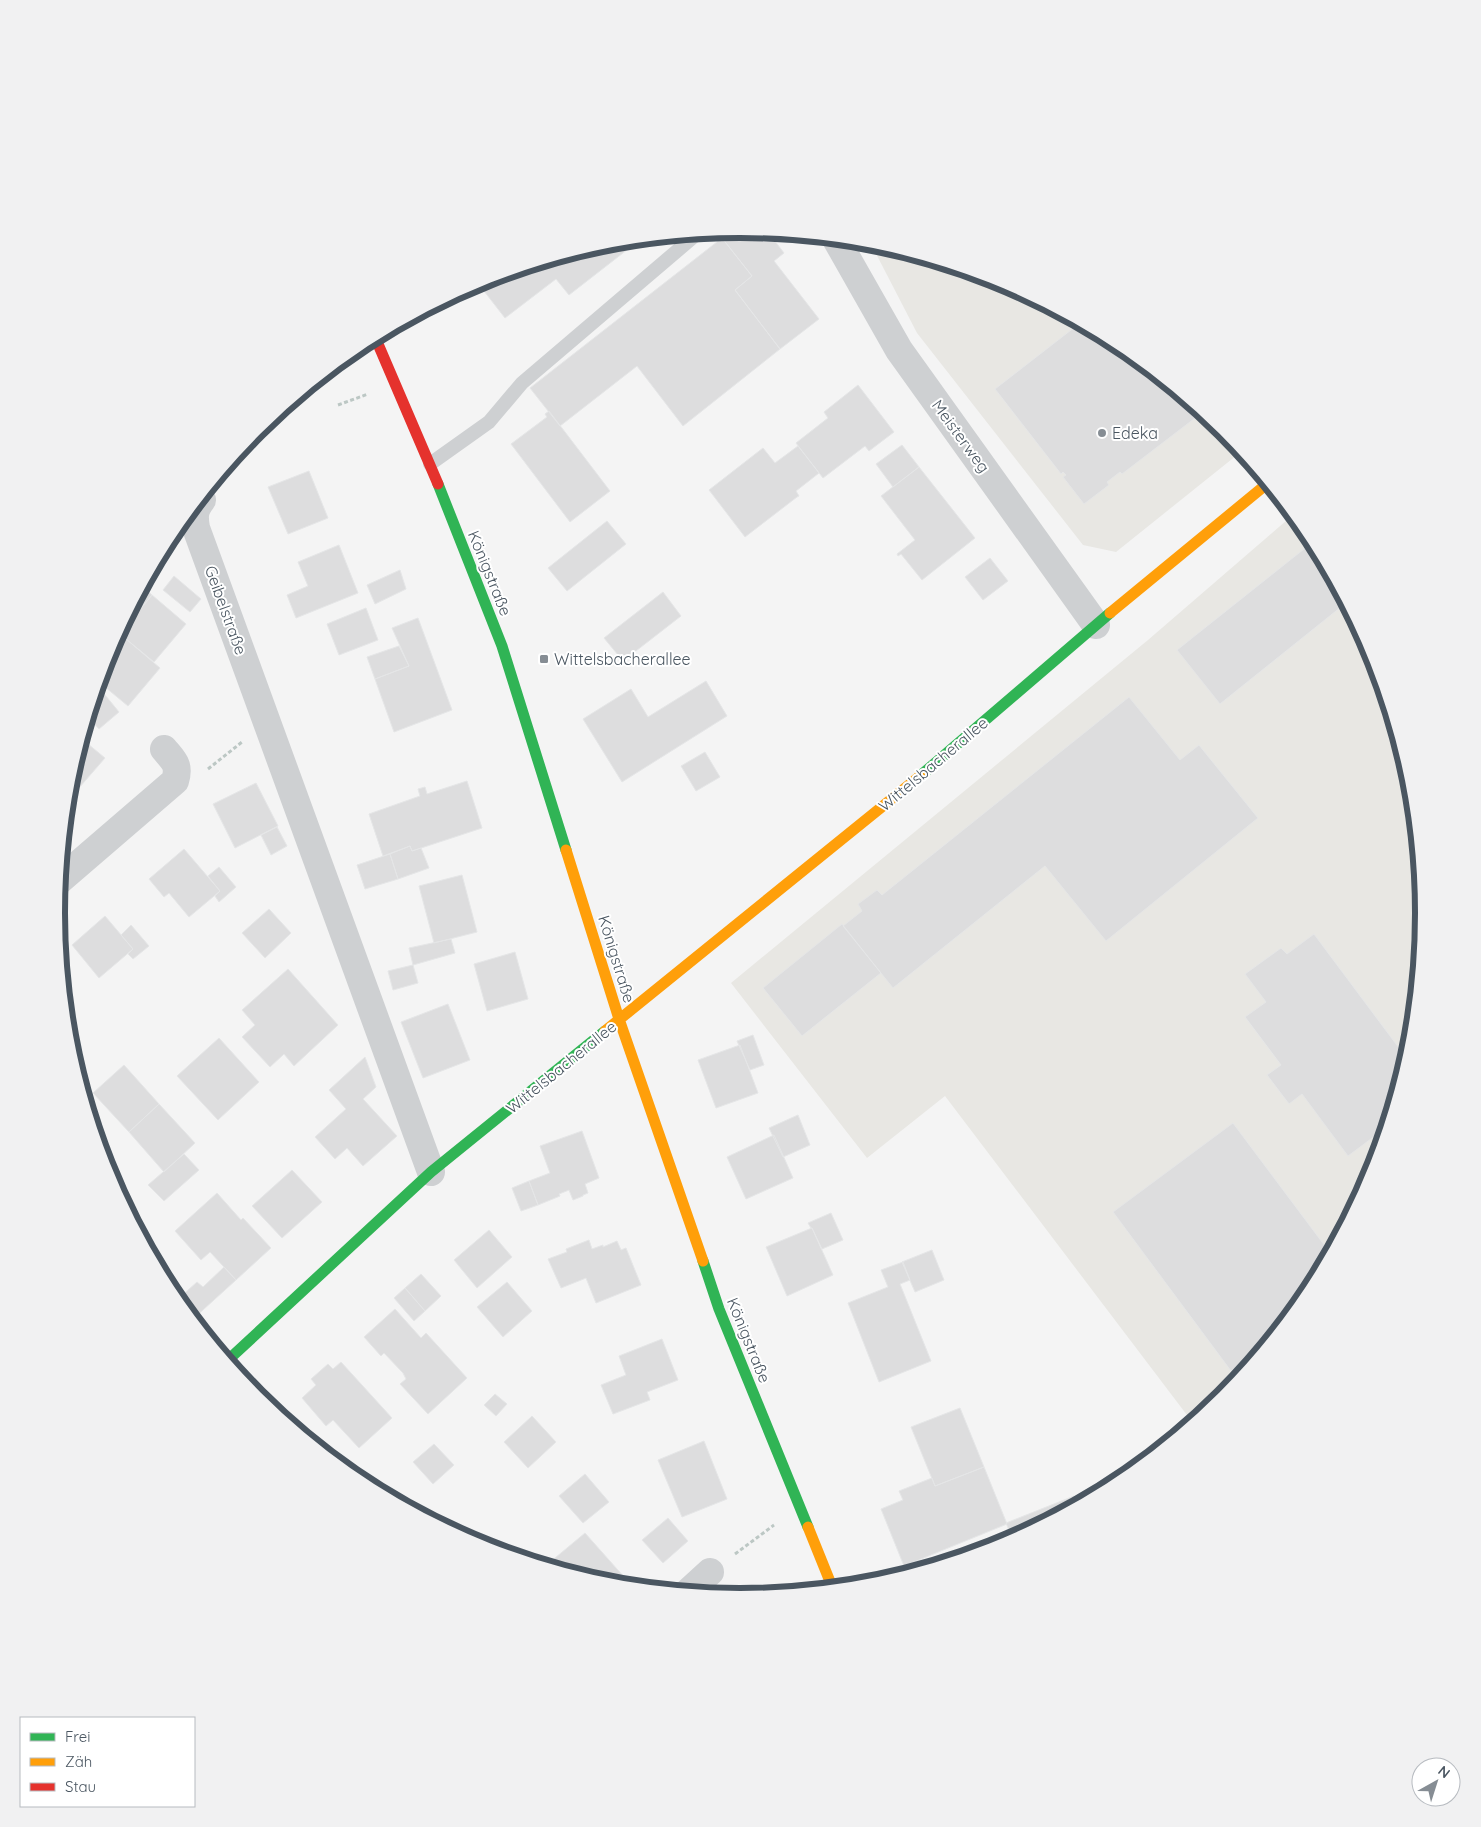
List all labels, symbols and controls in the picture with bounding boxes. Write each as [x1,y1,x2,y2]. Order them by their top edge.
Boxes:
street label: Meisterweg [928,396,994,476]
place label: Edeka [1112,423,1158,443]
marker: Edeka [1096,427,1108,439]
street label: Königstraße [464,527,516,619]
street label: Geibelstraße [201,563,251,657]
place label: Wittelsbacherallee [554,649,691,669]
marker: Wittelsbacherallee [538,653,550,665]
street label: Wittelsbacherallee [874,712,992,816]
street label: Königstraße [594,913,640,1005]
street label: Wittelsbacherallee [502,1016,620,1118]
street label: Königstraße [723,1294,775,1386]
legend [20,1717,195,1807]
text: Frei [65,1727,91,1746]
text: Zäh [65,1752,92,1771]
north arrow [1411,1757,1461,1807]
text: N [1435,1762,1454,1782]
text: Stau [65,1777,96,1796]

